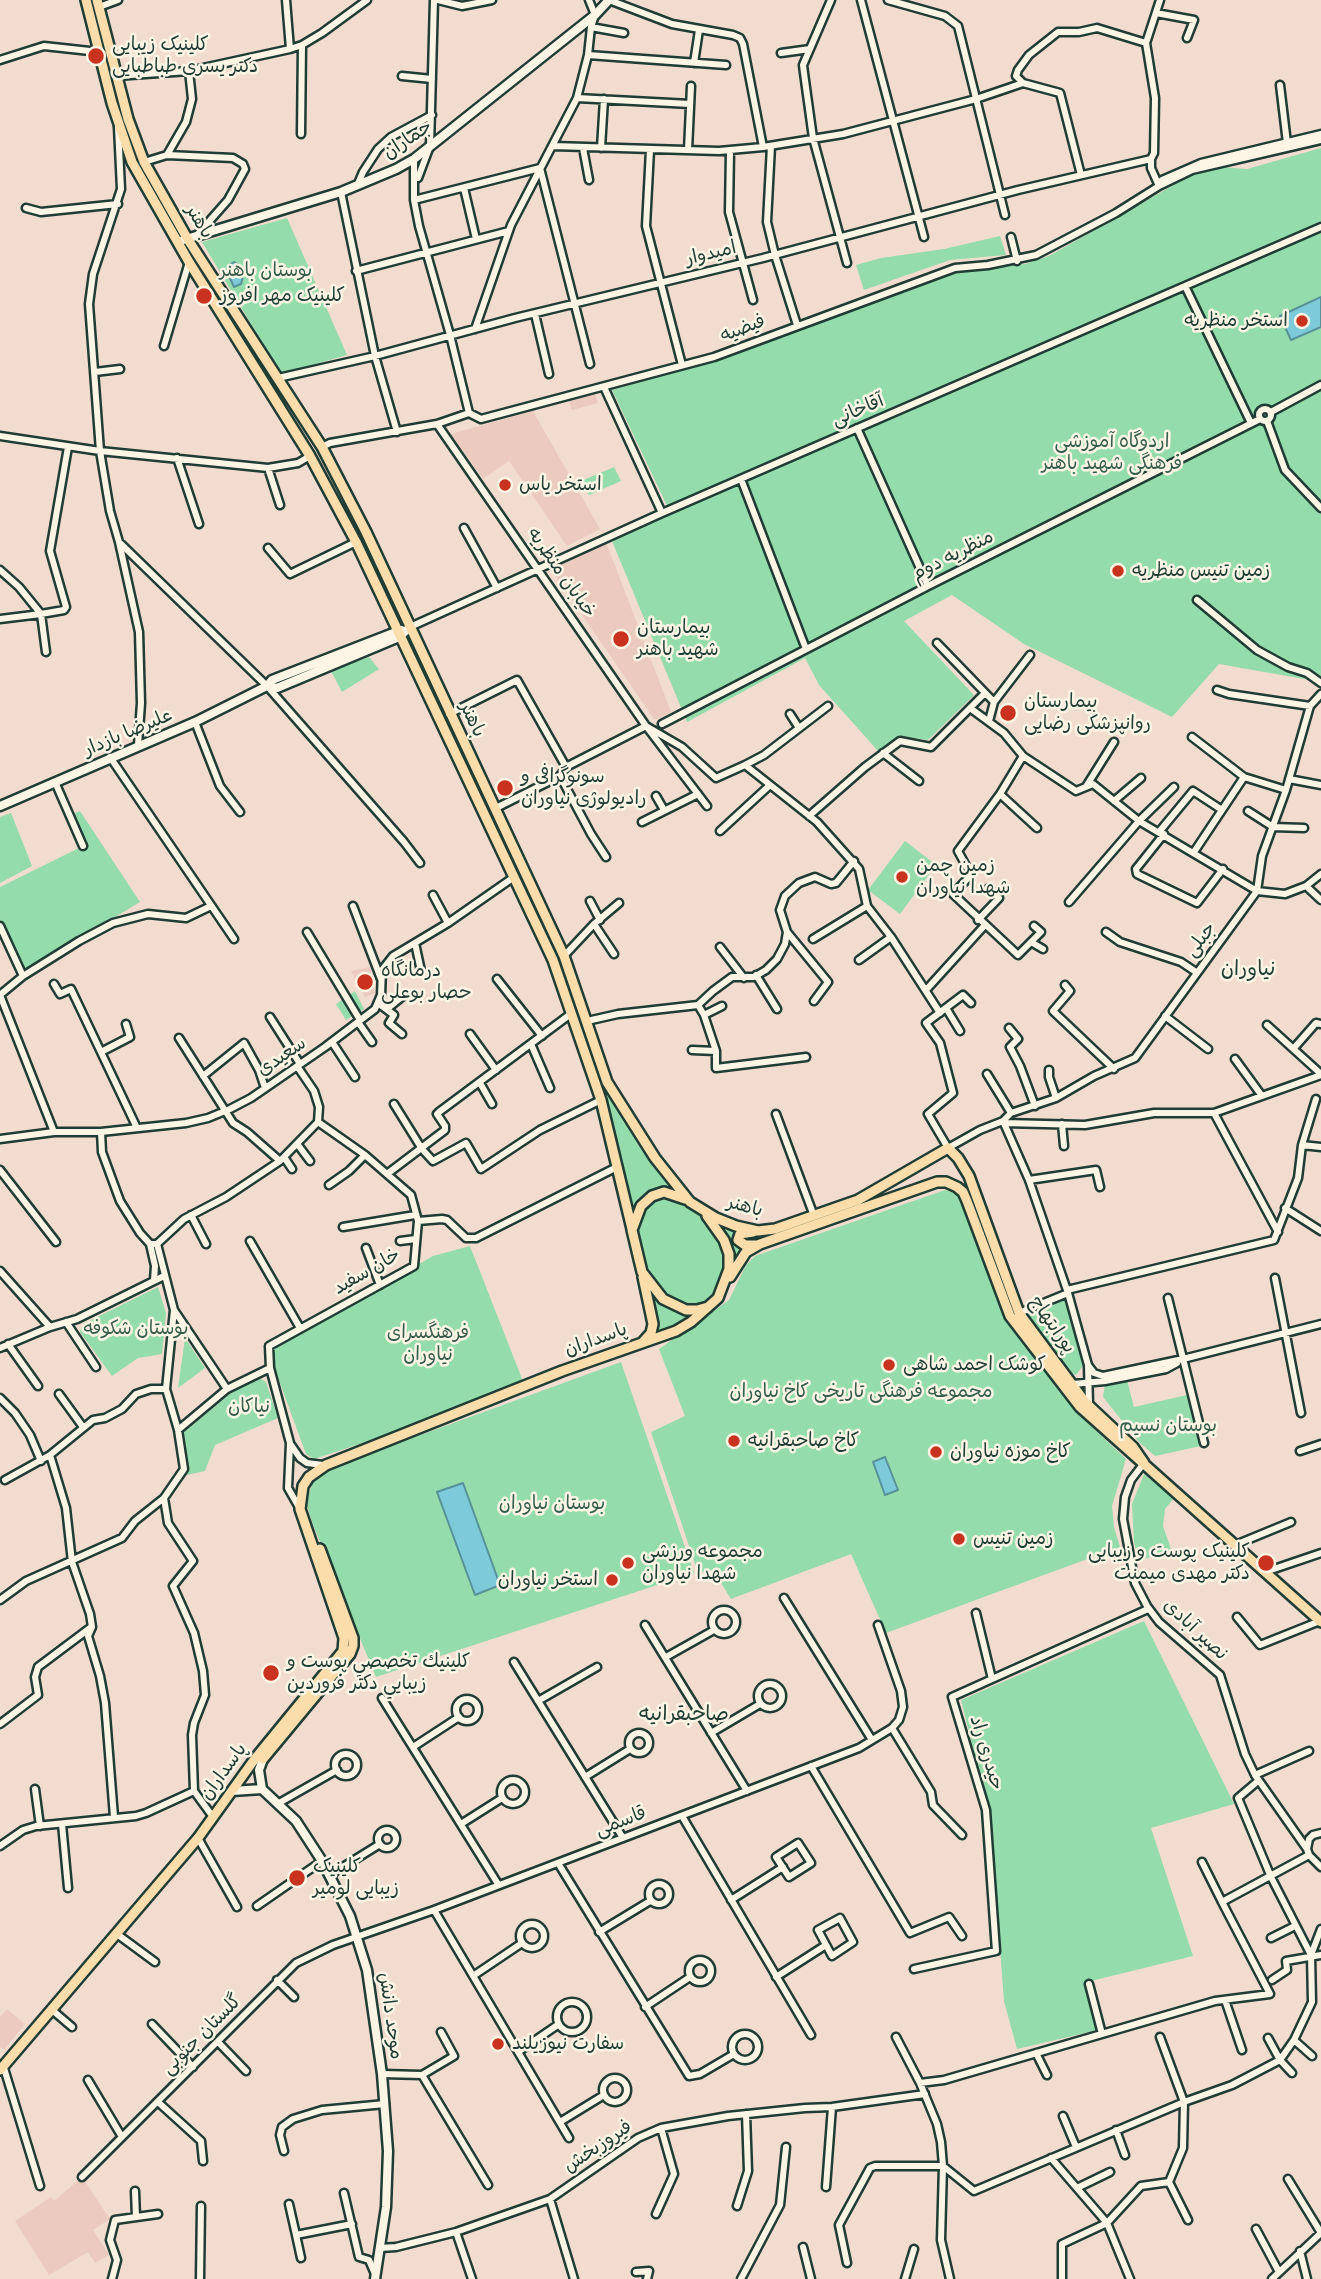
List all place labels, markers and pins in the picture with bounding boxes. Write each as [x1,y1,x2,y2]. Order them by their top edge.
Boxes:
place label: کلینیک زیبایی دکتر یسری طباطبایی [112,34,258,78]
marker: کلینیک زیبایی دکتر یسری طباطبایی [86,46,106,66]
place label: کلینیک مهر افروز [220,285,345,307]
marker: کلینیک مهر افروز [194,286,214,306]
place label: استخر منظریه [1184,310,1288,332]
marker: استخر منظریه [1294,313,1310,329]
place label: استخر یاس [519,474,602,496]
marker: استخر یاس [497,477,513,493]
place label: زمین تنیس منظریه [1132,560,1270,582]
marker: زمین تنیس منظریه [1110,563,1126,579]
place label: بیمارستان شهید باهنر [637,617,719,661]
marker: بیمارستان شهید باهنر [611,629,631,649]
place label: بیمارستان روانپزشکی رضایی [1024,691,1151,735]
marker: بیمارستان روانپزشکی رضایی [998,703,1018,723]
place label: سونوگرافی و رادیولوژی نیاوران [521,766,646,810]
marker: سونوگرافی و رادیولوژی نیاوران [495,778,515,798]
place label: زمین چمن شهدا نیاوران [916,855,1010,899]
marker: زمین چمن شهدا نیاوران [894,869,910,885]
place label: درمانگاه حصار بوعلی [381,960,471,1004]
marker: درمانگاه حصار بوعلی [355,972,375,992]
place label: کوشک احمد شاهی [903,1354,1046,1376]
marker: کوشک احمد شاهی [881,1357,897,1373]
place label: کاخ صاحبقرانیه [748,1430,859,1452]
marker: کاخ صاحبقرانیه [726,1433,742,1449]
place label: کاخ موزه نیاوران [950,1441,1071,1463]
marker: کاخ موزه نیاوران [928,1444,944,1460]
place label: زمین تنیس [973,1528,1053,1550]
marker: زمین تنیس [951,1531,967,1547]
place label: مجموعه ورزشی شهدا نیاوران [642,1541,763,1585]
place label: کلینیک پوست و زیبایی دکتر مهدی میمنت [1088,1541,1250,1585]
marker: کلینیک پوست و زیبایی دکتر مهدی میمنت [1256,1553,1276,1573]
marker: مجموعه ورزشی شهدا نیاوران [620,1555,636,1571]
place label: استخر نیاوران [498,1569,598,1591]
marker: استخر نیاوران [604,1572,620,1588]
place label: كلينيك تخصصي پوست و زيبايي دكتر فروردين [287,1651,470,1695]
marker: كلينيك تخصصي پوست و زيبايي دكتر فروردين [261,1663,281,1683]
place label: کلینیک زیبایی لومیر [313,1856,399,1900]
marker: کلینیک زیبایی لومیر [287,1868,307,1888]
place label: سفارت نیوزیلند [512,2033,624,2055]
marker: سفارت نیوزیلند [490,2036,506,2052]

